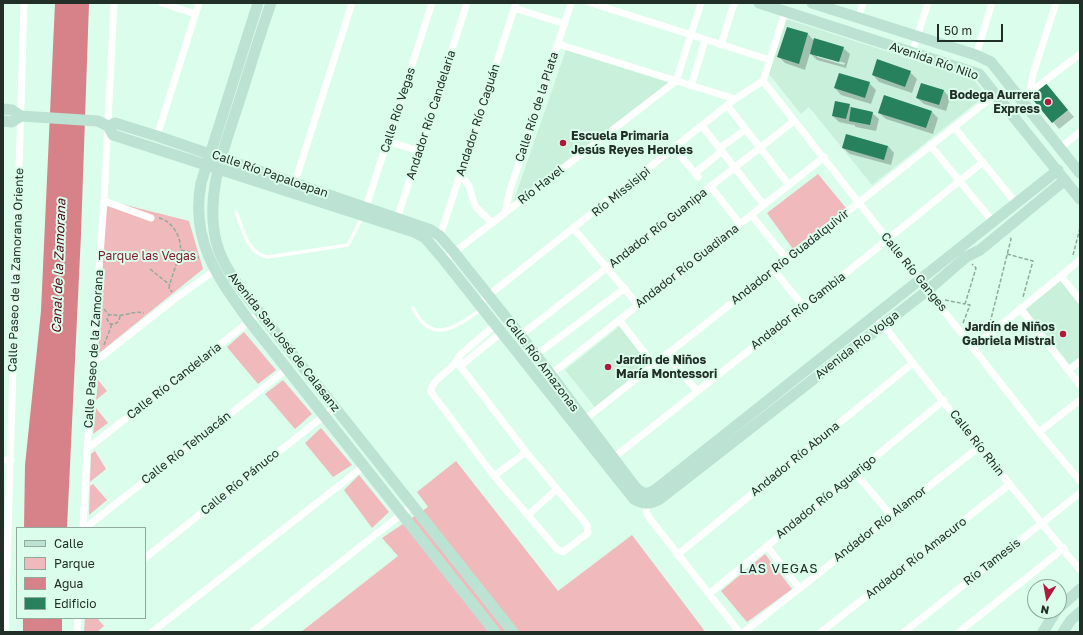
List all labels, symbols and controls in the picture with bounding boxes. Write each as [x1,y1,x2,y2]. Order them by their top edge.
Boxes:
scale bar [939,16,1005,42]
text: 50 m [944,23,972,38]
street label: Avenida Río Nilo [888,39,980,83]
street label: Andador Río Candelaria [403,48,459,182]
street label: Calle Río de la Plata [512,50,562,164]
street label: Andador Río Caguán [453,62,503,178]
street label: Calle Río Vegas [377,66,419,154]
place label: Bodega Aurrera Express [949,88,1040,116]
marker: Bodega Aurrera Express [1043,97,1053,107]
place label: Escuela Primaria Jesús Reyes Heroles [571,129,693,157]
marker: Escuela Primaria Jesús Reyes Heroles [558,138,568,148]
street label: Calle Río Papaloapan [210,147,330,201]
street label: Río Havel [515,163,567,207]
street label: Río Missisipi [589,164,653,220]
street label: Calle Paseo de la Zamorana Oriente [5,168,27,372]
street label: Andador Río Guanipa [606,185,710,271]
water label: Canal de la Zamorana [49,198,69,334]
street label: Andador Río Guadalquivir [728,206,852,308]
street label: Andador Río Guadiana [632,221,742,311]
street label: Calle Río Ganges [878,230,950,314]
park label: Parque las Vegas [98,249,196,263]
street label: Calle Paseo de la Zamorana [81,269,107,429]
street label: Avenida San José de Calasanz [225,269,343,415]
street label: Andador Río Gambia [748,269,848,353]
street label: Avenida Río Volga [812,308,902,382]
street label: Calle Río Amazonas [502,315,582,415]
place label: Jardín de Niños Gabriela Mistral [962,320,1055,348]
marker: Jardín de Niños Gabriela Mistral [1058,329,1068,339]
street label: Calle Río Candelaria [124,340,224,422]
place label: Jardín de Niños María Montessori [616,353,717,381]
marker: Jardín de Niños María Montessori [603,362,613,372]
street label: Calle Río Rhin [947,407,1007,479]
street label: Calle Río Tehuacán [138,409,234,487]
street label: Andador Río Abuna [748,419,842,499]
street label: Calle Río Pánuco [198,446,282,518]
street label: Andador Río Aguarigo [773,452,879,542]
street label: Andador Río Alamor [831,483,929,565]
street label: Andador Río Amacuro [863,514,969,602]
legend [16,527,146,619]
street label: Río Tamesis [961,535,1023,589]
text: Calle [54,536,83,551]
text: Parque [54,556,95,571]
district label: LAS VEGAS [739,561,819,577]
text: Agua [54,576,83,591]
north arrow [1027,579,1067,619]
text: Edificio [54,596,96,611]
text: N [1039,603,1050,617]

